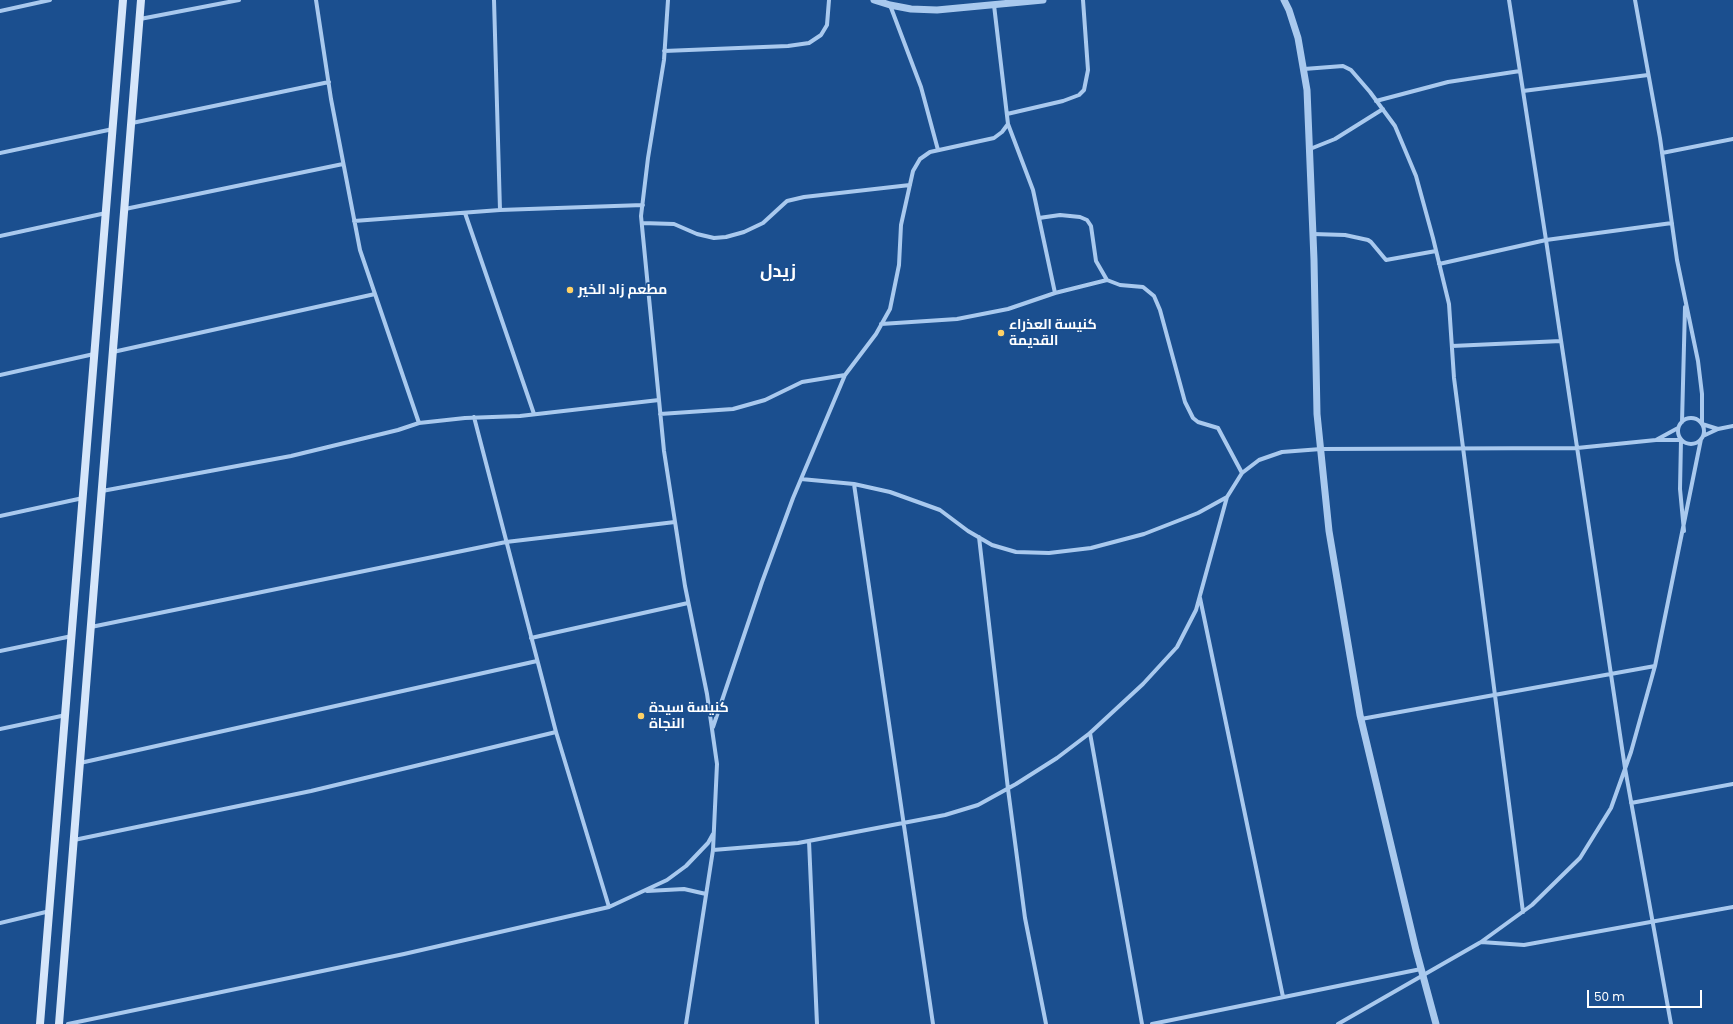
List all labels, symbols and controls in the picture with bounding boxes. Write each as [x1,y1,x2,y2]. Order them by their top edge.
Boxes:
district label: زيدل [760,261,796,283]
place label: مطعم زاد الخير [578,282,667,298]
marker: مطعم زاد الخير [565,285,575,295]
place label: كنيسة العذراء القديمة [1009,317,1097,350]
marker: كنيسة العذراء القديمة [996,328,1006,338]
place label: كنيسة سيدة النجاة [649,700,729,732]
marker: كنيسة سيدة النجاة [636,711,646,721]
scale bar [1589,982,1704,1008]
text: 50 m [1594,988,1625,1005]

